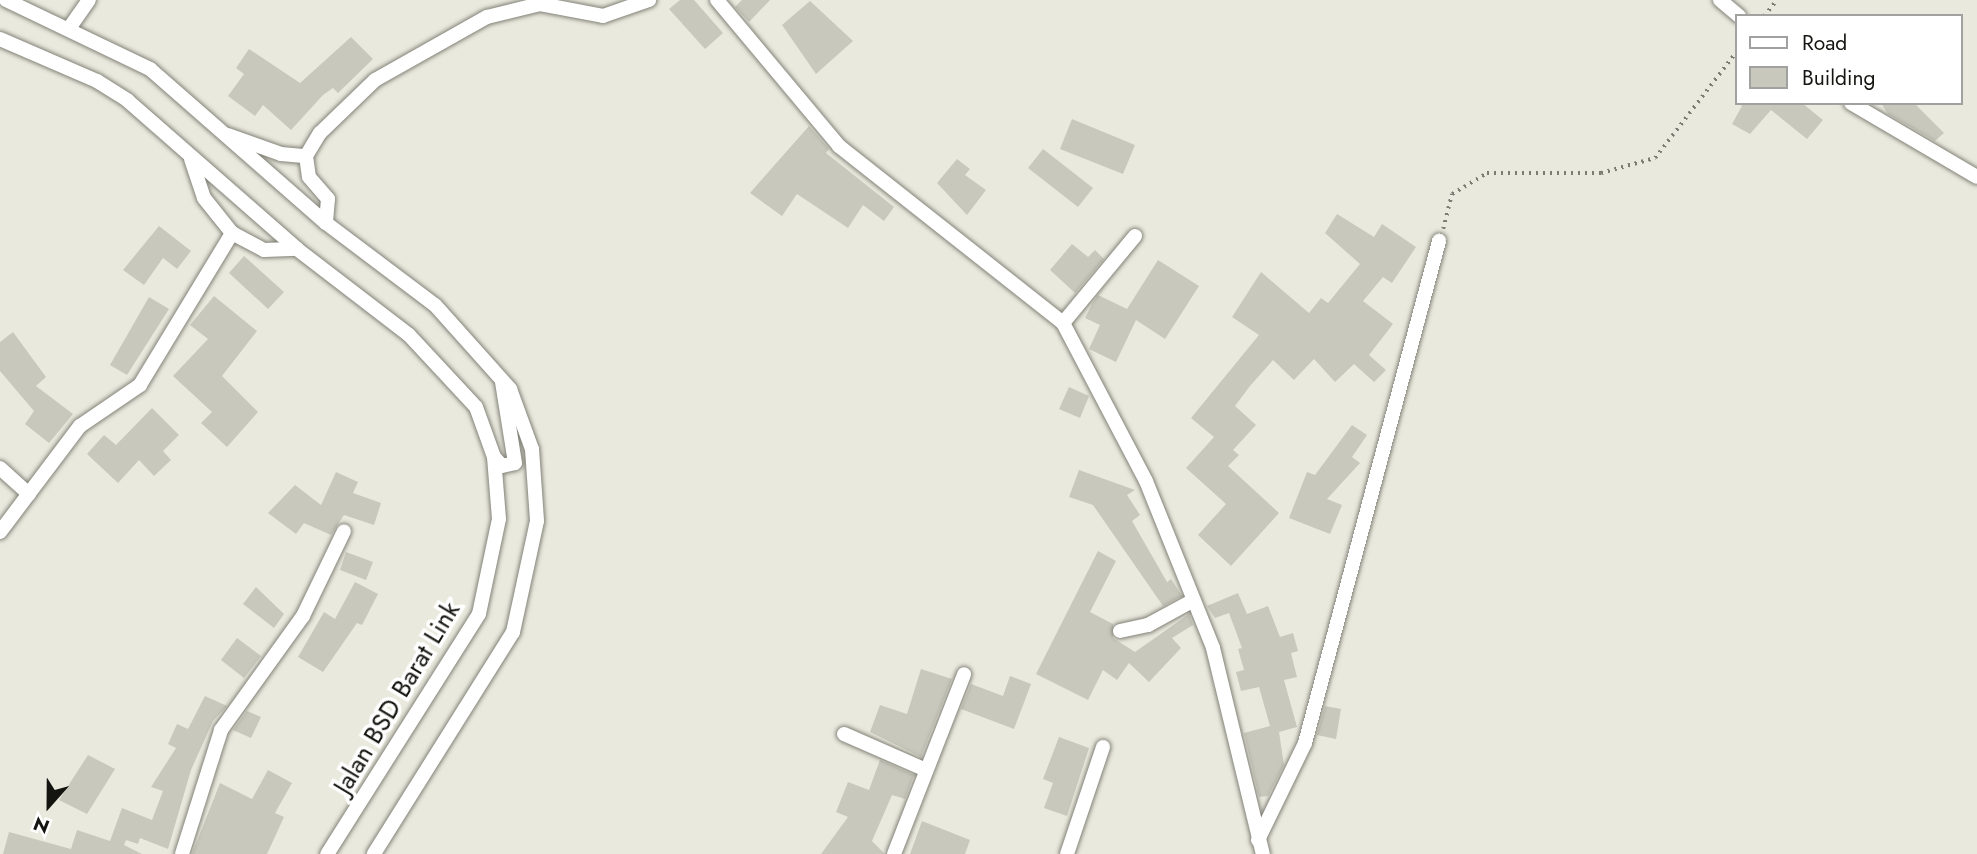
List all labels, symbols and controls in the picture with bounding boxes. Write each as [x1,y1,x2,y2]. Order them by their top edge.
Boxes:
legend [1736,14,1963,105]
text: Road [1802,28,1847,58]
text: Building [1802,63,1875,93]
street label: Jalan BSD Barat Link [327,596,467,800]
north arrow [14,770,84,840]
text: N [29,810,53,840]

